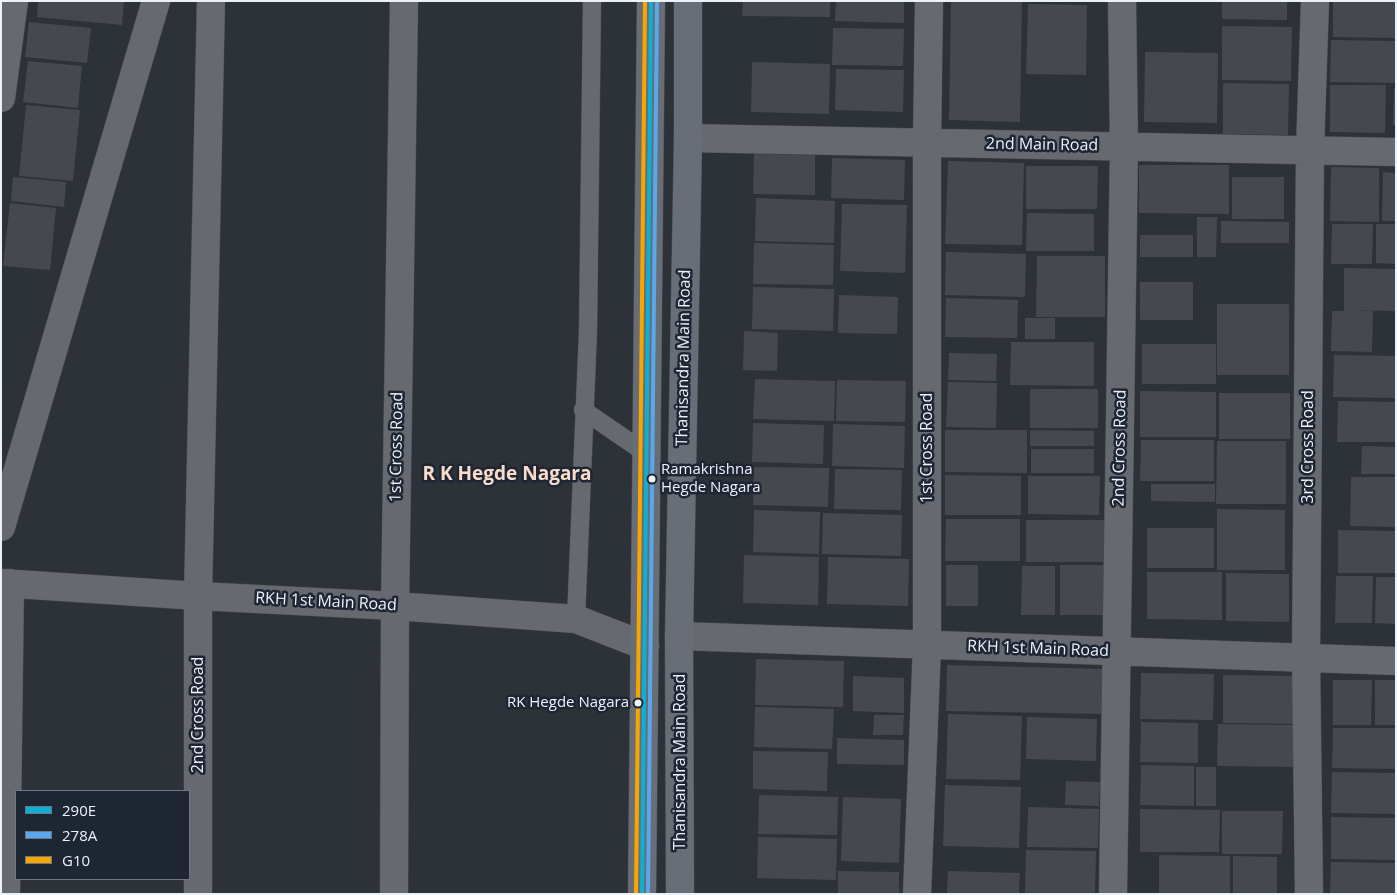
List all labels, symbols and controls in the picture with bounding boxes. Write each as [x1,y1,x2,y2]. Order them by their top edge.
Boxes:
street label: 2nd Main Road [986,134,1098,156]
street label: Thanisandra Main Road [673,270,695,446]
street label: 2nd Cross Road [1109,389,1131,507]
street label: 3rd Cross Road [1298,390,1318,504]
street label: 1st Cross Road [386,392,408,502]
street label: 1st Cross Road [917,393,937,503]
place label: Ramakrishna Hegde Nagara [661,461,761,496]
district label: R K Hegde Nagara [423,464,591,486]
marker: Ramakrishna Hegde Nagara [647,474,657,484]
street label: RKH 1st Main Road [255,589,397,615]
street label: RKH 1st Main Road [967,637,1109,661]
street label: 2nd Cross Road [188,657,208,773]
street label: Thanisandra Main Road [670,674,690,850]
place label: RK Hegde Nagara [507,694,629,712]
marker: RK Hegde Nagara [633,698,643,708]
legend [15,790,190,880]
text: 290E [62,800,96,820]
text: 278A [62,825,97,845]
text: G10 [62,850,90,870]

